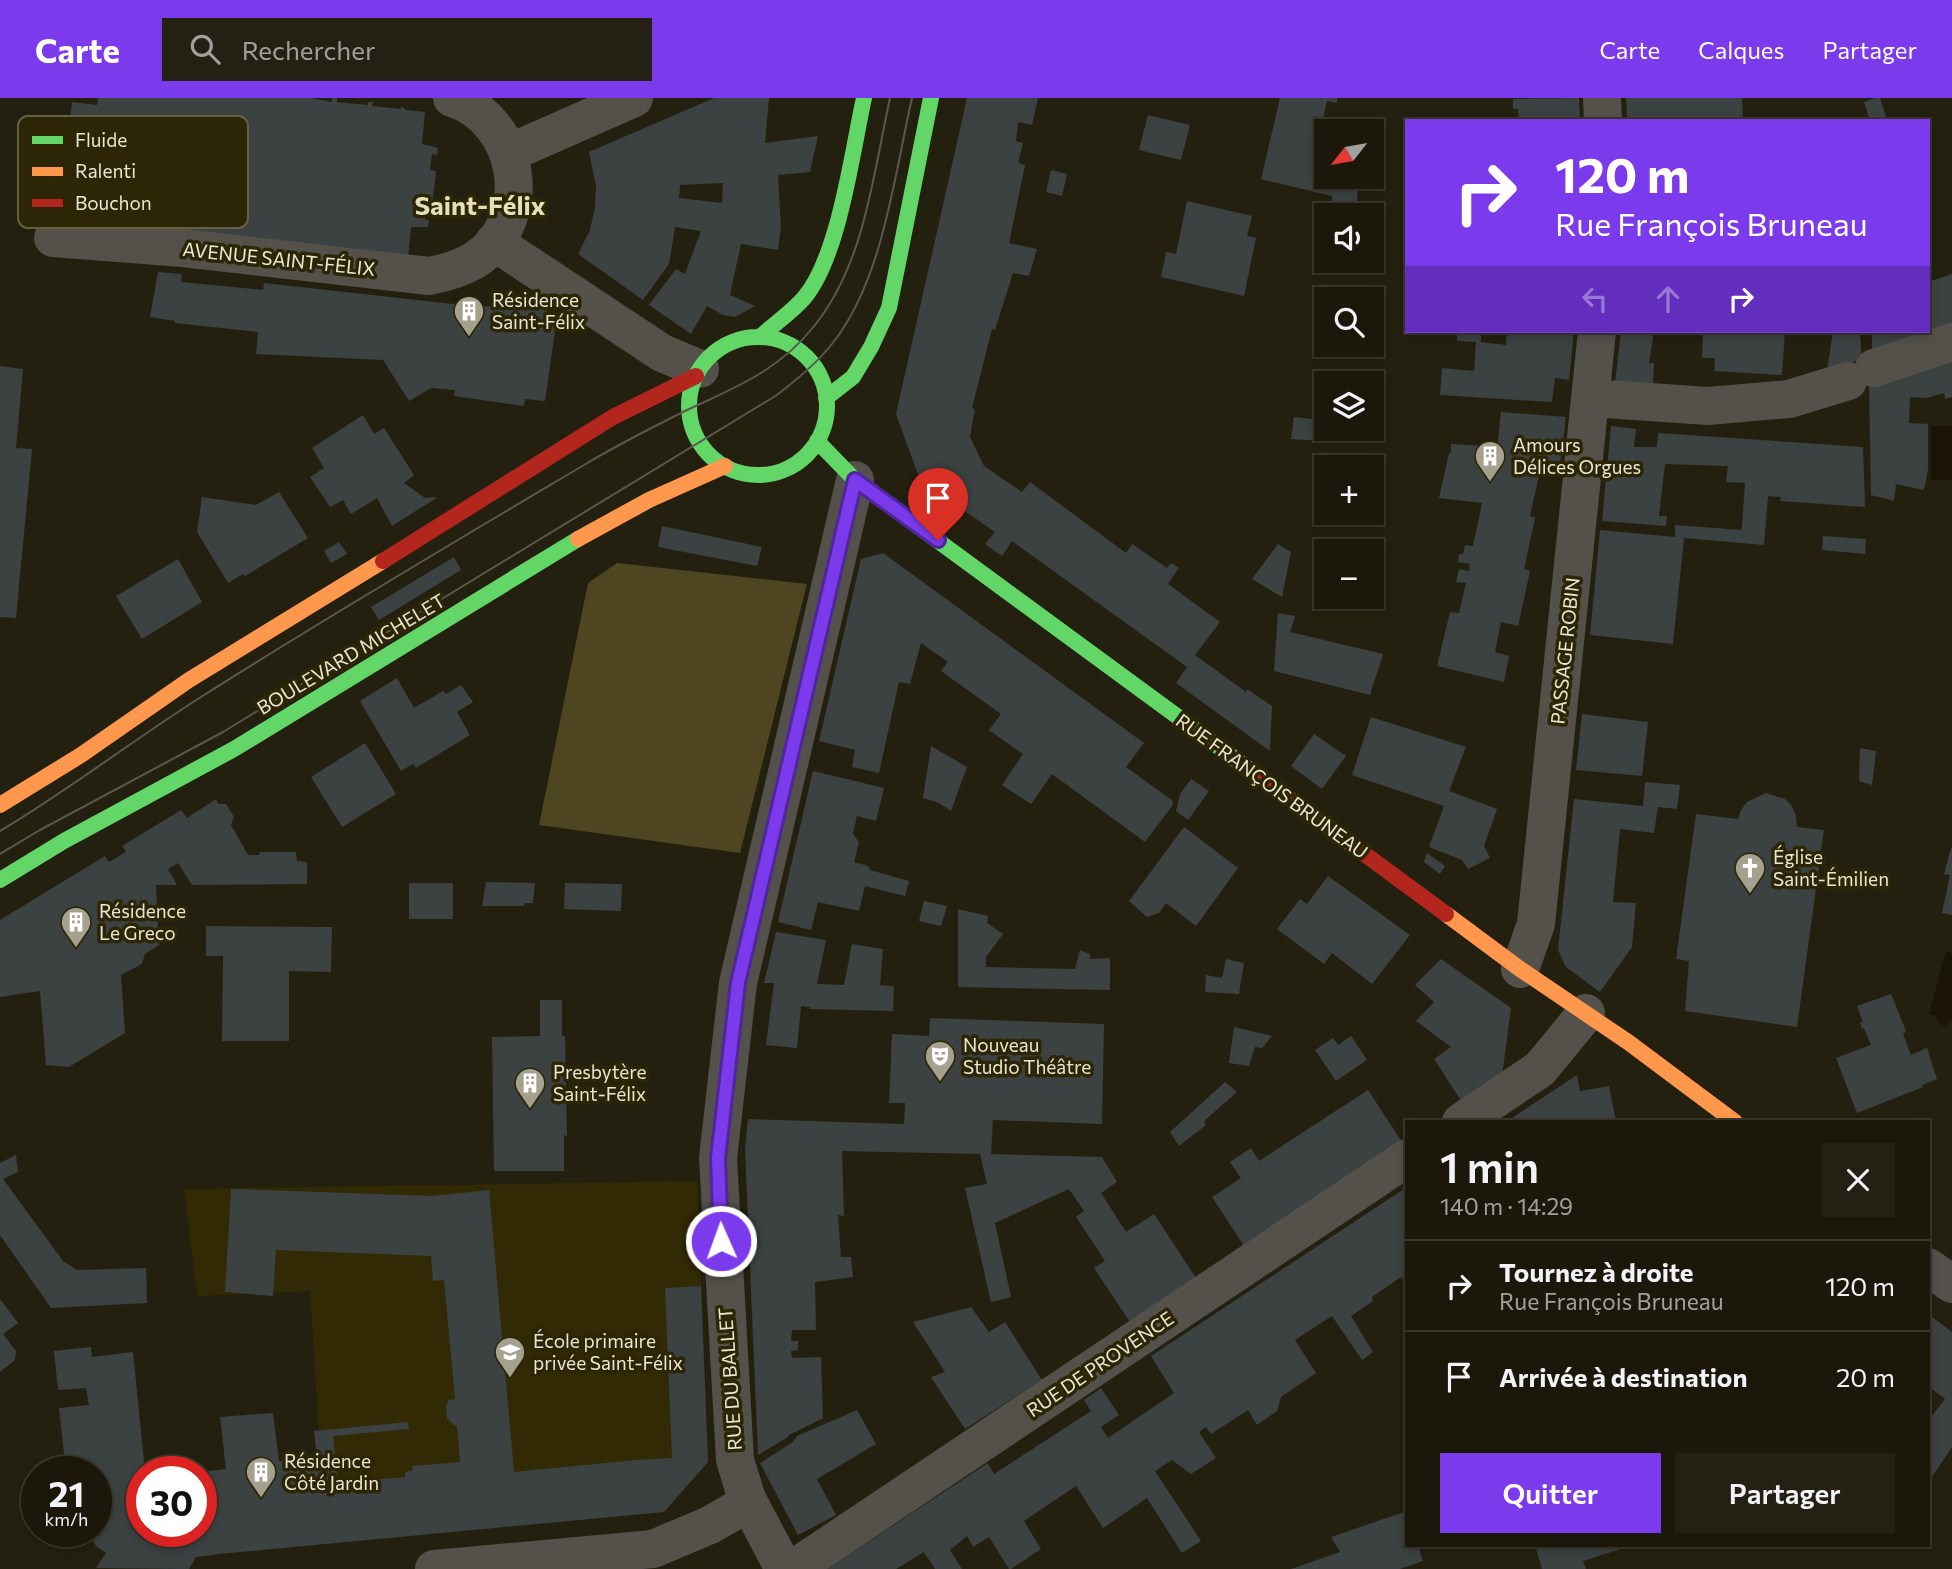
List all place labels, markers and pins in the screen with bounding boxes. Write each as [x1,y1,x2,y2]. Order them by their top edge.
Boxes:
place label: Résidence Saint-Félix [492,288,585,333]
building icon: Résidence Saint-Félix [452,294,486,338]
place label: Amours Délices Orgues [1513,433,1641,478]
building icon: Amours Délices Orgues [1473,439,1507,483]
pin [908,468,968,540]
place label: Église Saint-Émilien [1773,845,1889,890]
church icon: Église Saint-Émilien [1733,851,1767,895]
place label: Résidence Le Greco [99,899,186,944]
building icon: Résidence Le Greco [59,905,93,949]
place label: Nouveau Studio Théâtre [963,1033,1091,1078]
theatre icon: Nouveau Studio Théâtre [923,1039,957,1083]
place label: Presbytère Saint-Félix [553,1060,647,1105]
building icon: Presbytère Saint-Félix [513,1066,547,1110]
place label: École primaire privée Saint-Félix [533,1329,683,1374]
school or university icon: École primaire privée Saint-Félix [493,1335,527,1379]
place label: Résidence Côté Jardin [284,1449,379,1494]
building icon: Résidence Côté Jardin [244,1455,278,1499]

